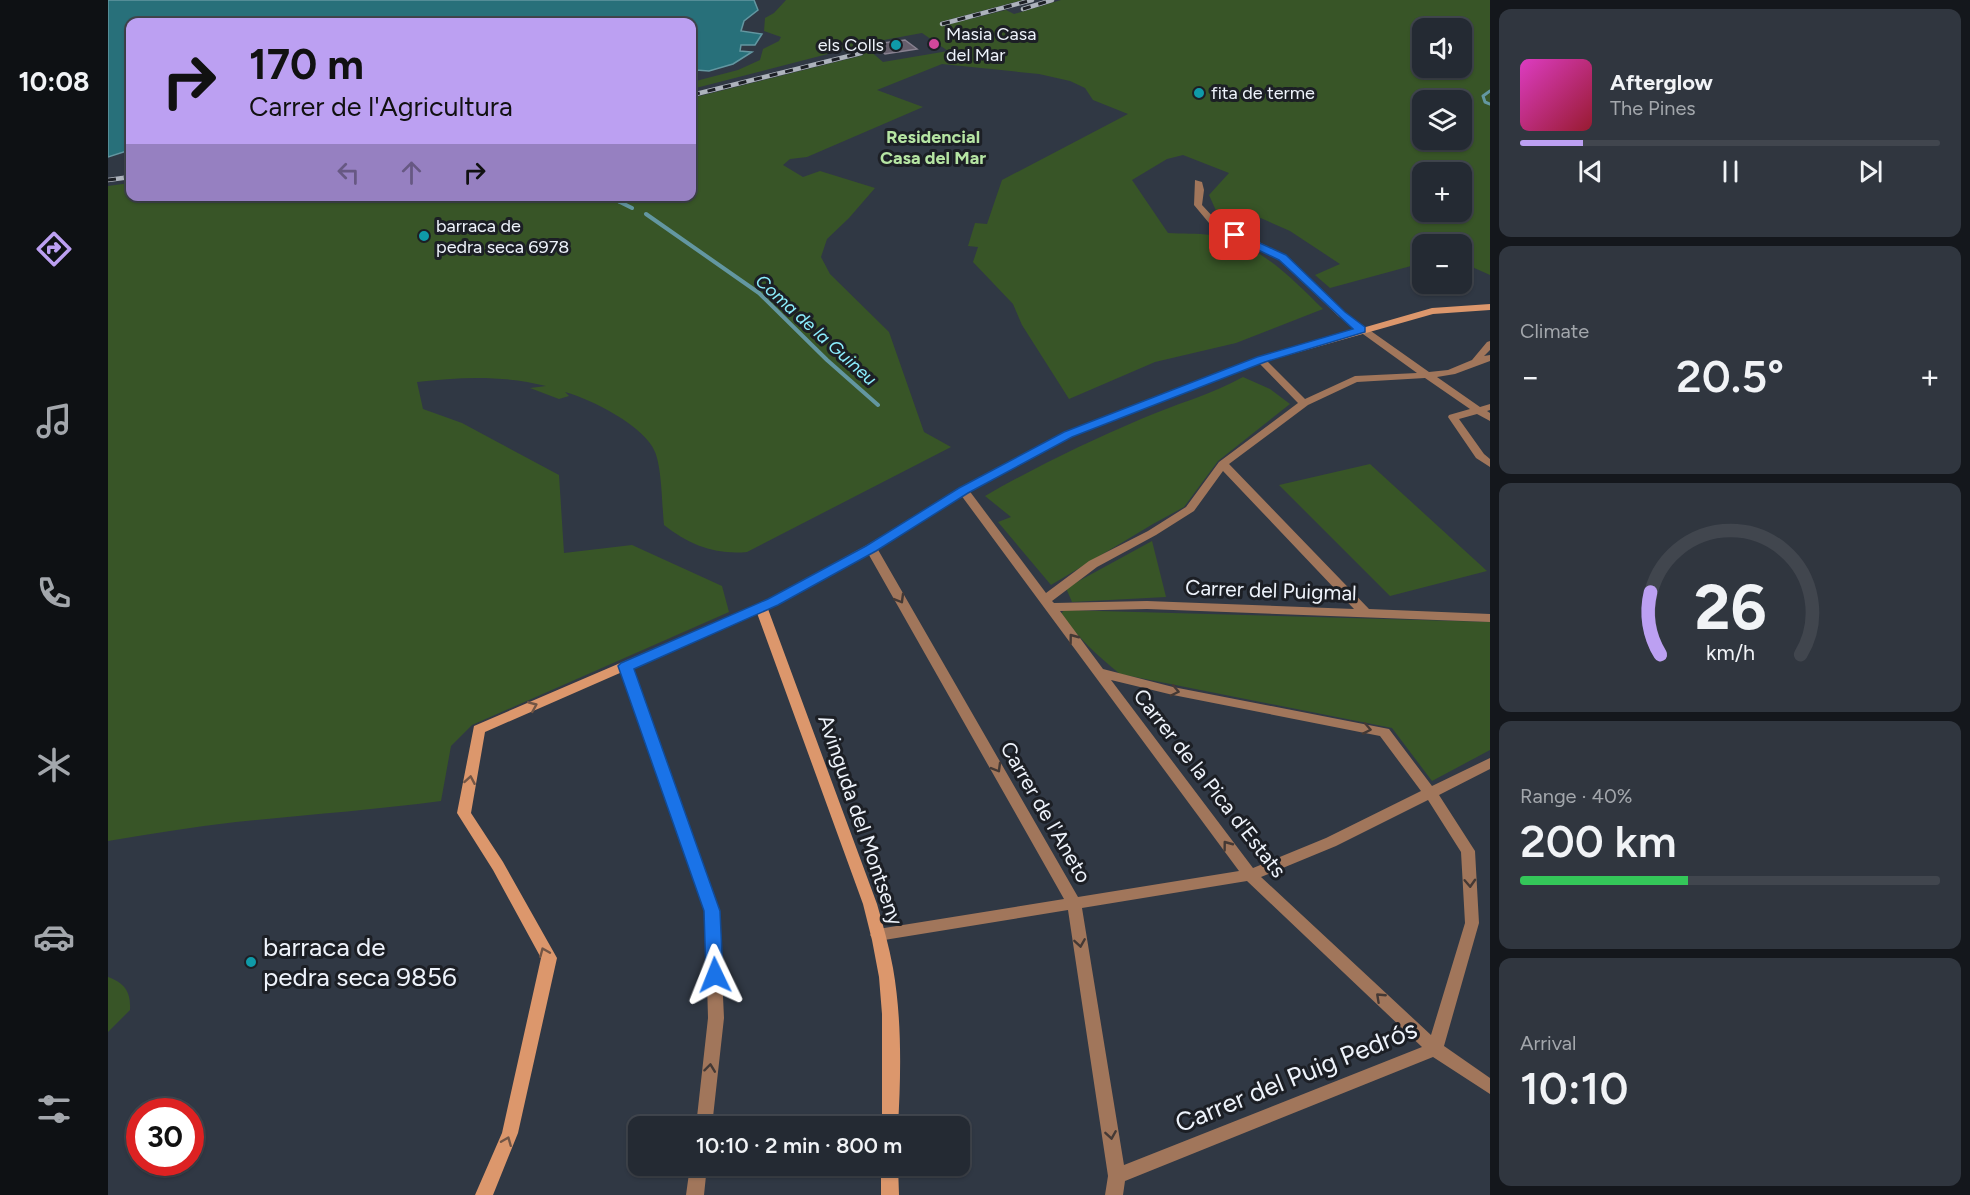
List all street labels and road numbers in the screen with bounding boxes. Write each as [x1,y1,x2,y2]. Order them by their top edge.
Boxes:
street label: Carrer del Puigmal [1185,575,1357,605]
street label: Carrer de la Pica d'Estats [1129,684,1291,882]
street label: Avinguda del Montseny [813,712,909,928]
street label: Carrer de l'Aneto [995,737,1097,887]
street label: Carrer del Puig Pedrós [1170,1013,1422,1139]

